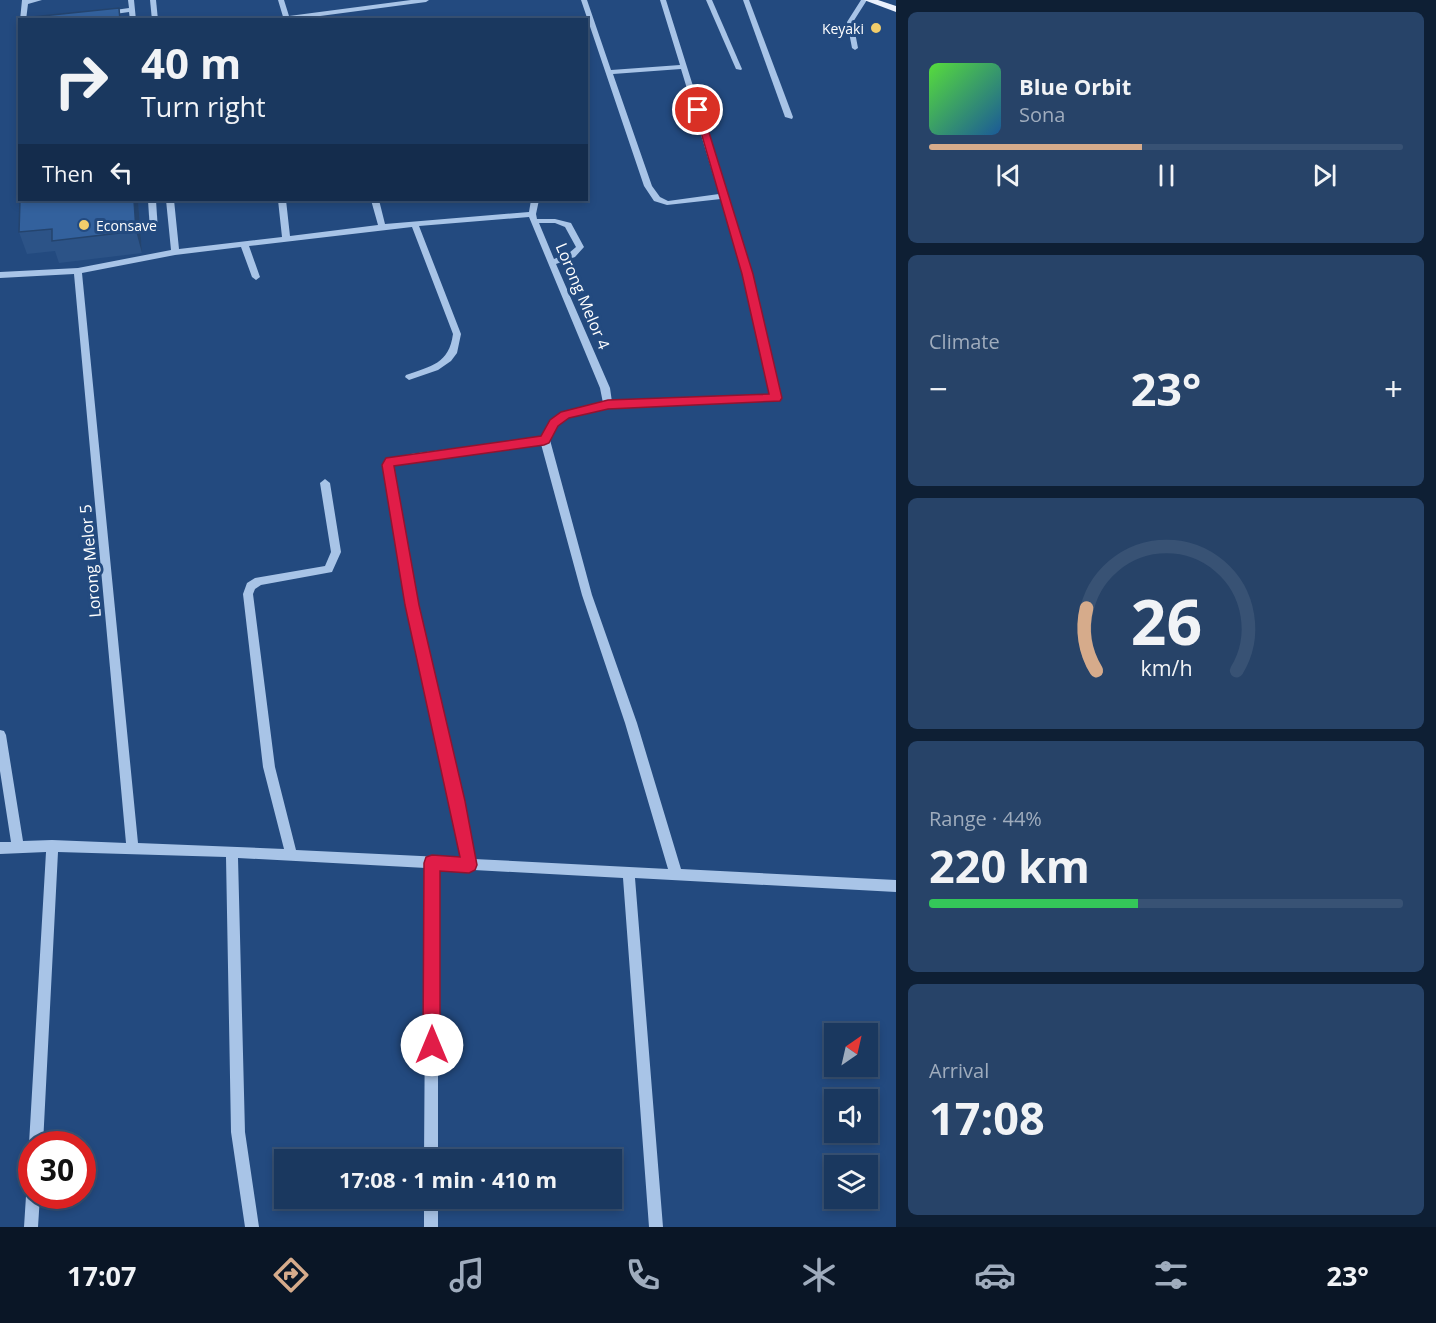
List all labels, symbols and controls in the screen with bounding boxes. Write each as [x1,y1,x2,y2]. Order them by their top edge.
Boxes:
place label: Keyaki [822,19,864,38]
marker: Keyaki [869,21,883,35]
text: 40 m [141,34,241,91]
icon: right [42,42,120,120]
text: Blue Orbit [1019,71,1131,101]
pin [672,84,723,135]
text: Turn right [141,88,266,125]
icon: arrive [681,93,714,126]
text: Sona [1019,101,1065,128]
icon: left [105,156,138,189]
text: Then [42,158,93,188]
icon: previous [992,159,1025,192]
icon: pause [1150,159,1183,192]
icon: next [1308,159,1341,192]
place label: Econsave [96,216,157,235]
marker: Econsave [77,218,91,232]
street label: Lorong Melor 4 [551,239,615,353]
text: Climate [929,328,1000,355]
text: 23° [1131,358,1201,419]
text: − [929,366,948,411]
text: + [1384,366,1403,411]
street label: Lorong Melor 5 [74,503,106,619]
text: 26 [1130,578,1202,663]
text: km/h [1140,653,1192,682]
text: Range · 44% [929,805,1042,832]
text: 220 km [929,835,1090,896]
position arrow [400,1013,464,1077]
north arrow [824,1023,878,1077]
map controls [824,1023,878,1209]
text: Arrival [929,1057,989,1084]
text: 17:08 [929,1087,1045,1148]
button: sound [824,1089,878,1143]
speed limit sign: 30 [18,1131,96,1209]
button: layers [824,1155,878,1209]
text: 17:08 · 1 min · 410 m [339,1164,557,1194]
icon: directions [270,1254,312,1296]
icon: music [446,1254,488,1296]
icon: phone [622,1254,664,1296]
icon: climate [798,1254,840,1296]
icon: car [974,1254,1016,1296]
icon: filters [1150,1254,1192,1296]
text: 17:07 [67,1257,136,1294]
text: 23° [1326,1257,1369,1294]

